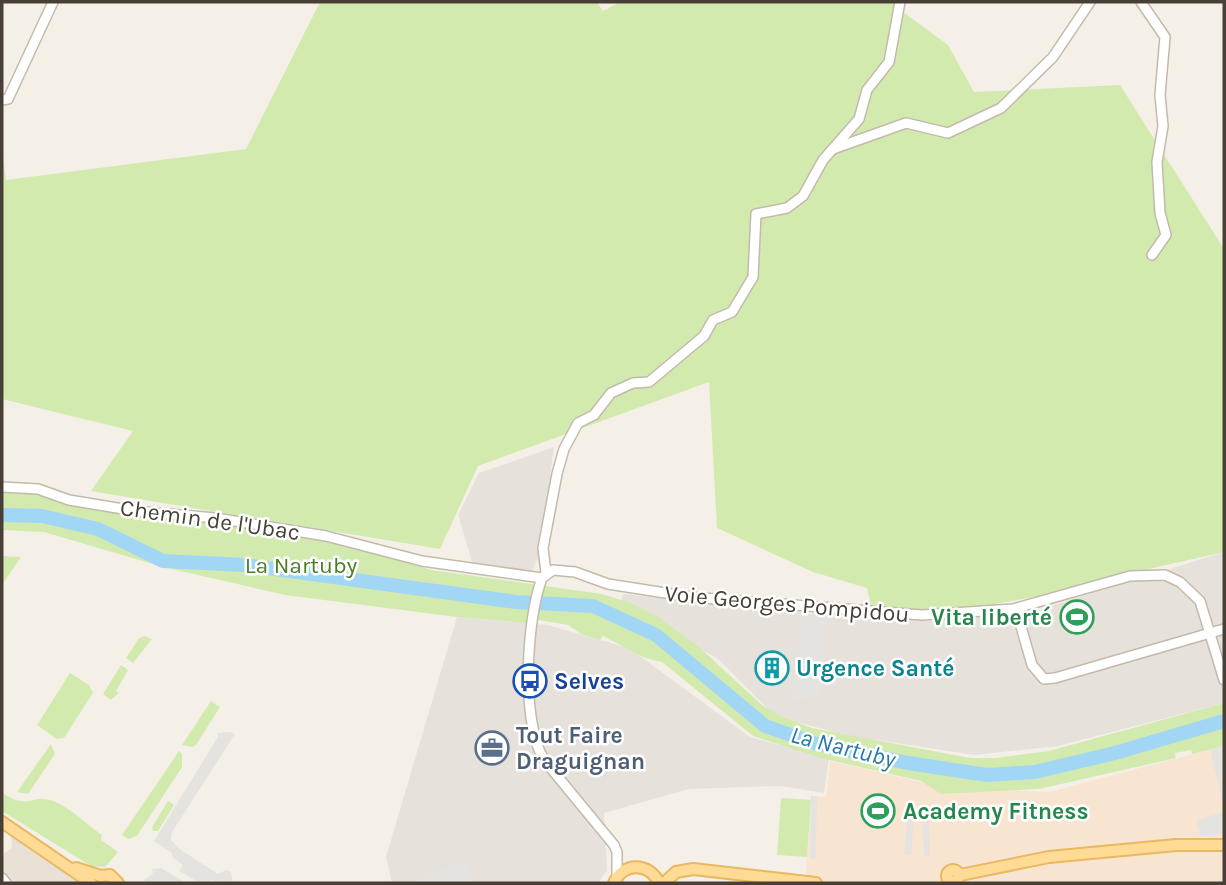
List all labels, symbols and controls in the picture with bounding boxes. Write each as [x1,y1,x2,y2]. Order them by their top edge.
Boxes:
street label: Chemin de l'Ubac [118,494,302,546]
park label: La Nartuby [245,552,358,579]
street label: Voie Georges Pompidou [663,580,911,628]
sports icon: Vita liberté [1058,598,1096,636]
place label: Vita liberté [931,604,1052,631]
building icon: Urgence Santé [753,649,791,687]
place label: Urgence Santé [796,655,955,682]
bus stop icon: Selves [511,662,549,700]
place label: Selves [554,668,624,695]
water label: La Nartuby [788,721,899,774]
place label: Tout Faire Draguignan [516,722,645,775]
office icon: Tout Faire Draguignan [473,729,511,767]
sports icon: Academy Fitness [859,792,897,830]
place label: Academy Fitness [903,798,1089,825]

